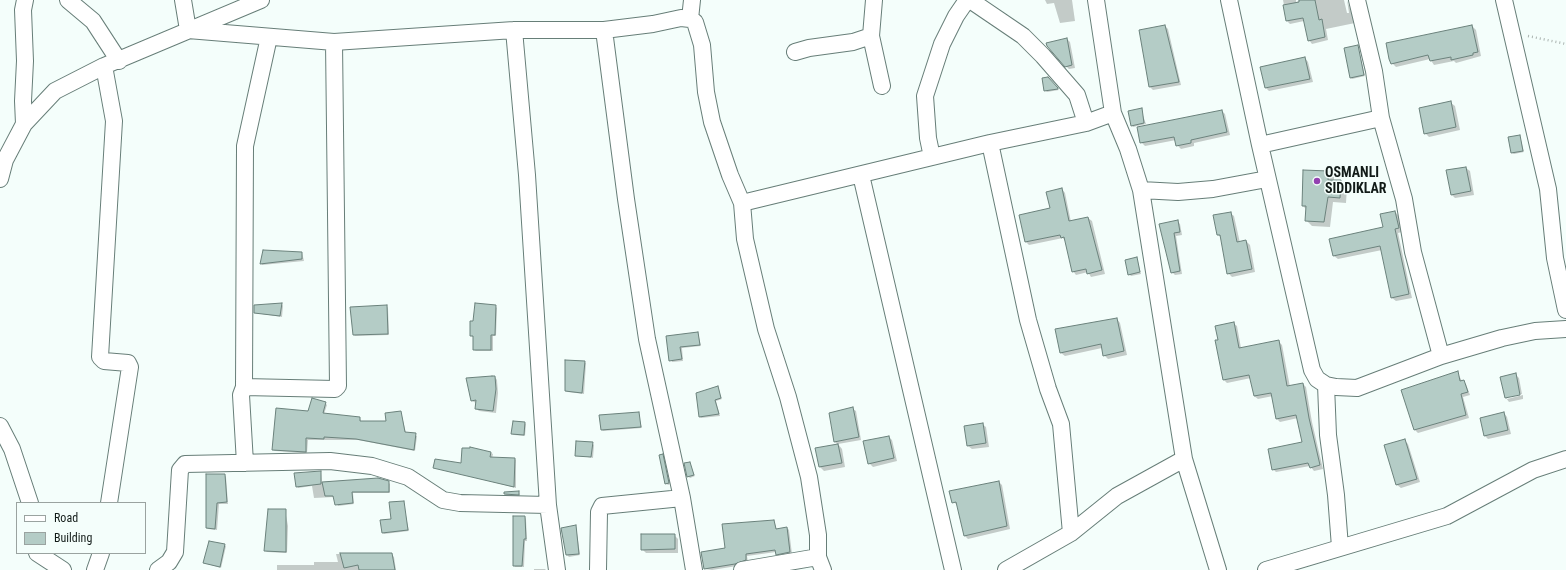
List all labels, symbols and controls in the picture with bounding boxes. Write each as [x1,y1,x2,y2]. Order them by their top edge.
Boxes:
place label: OSMANLI SIDDIKLAR [1325,165,1387,198]
marker: OSMANLI SIDDIKLAR [1312,176,1322,186]
legend [16,502,146,554]
text: Road [54,511,78,525]
text: Building [54,531,92,545]

